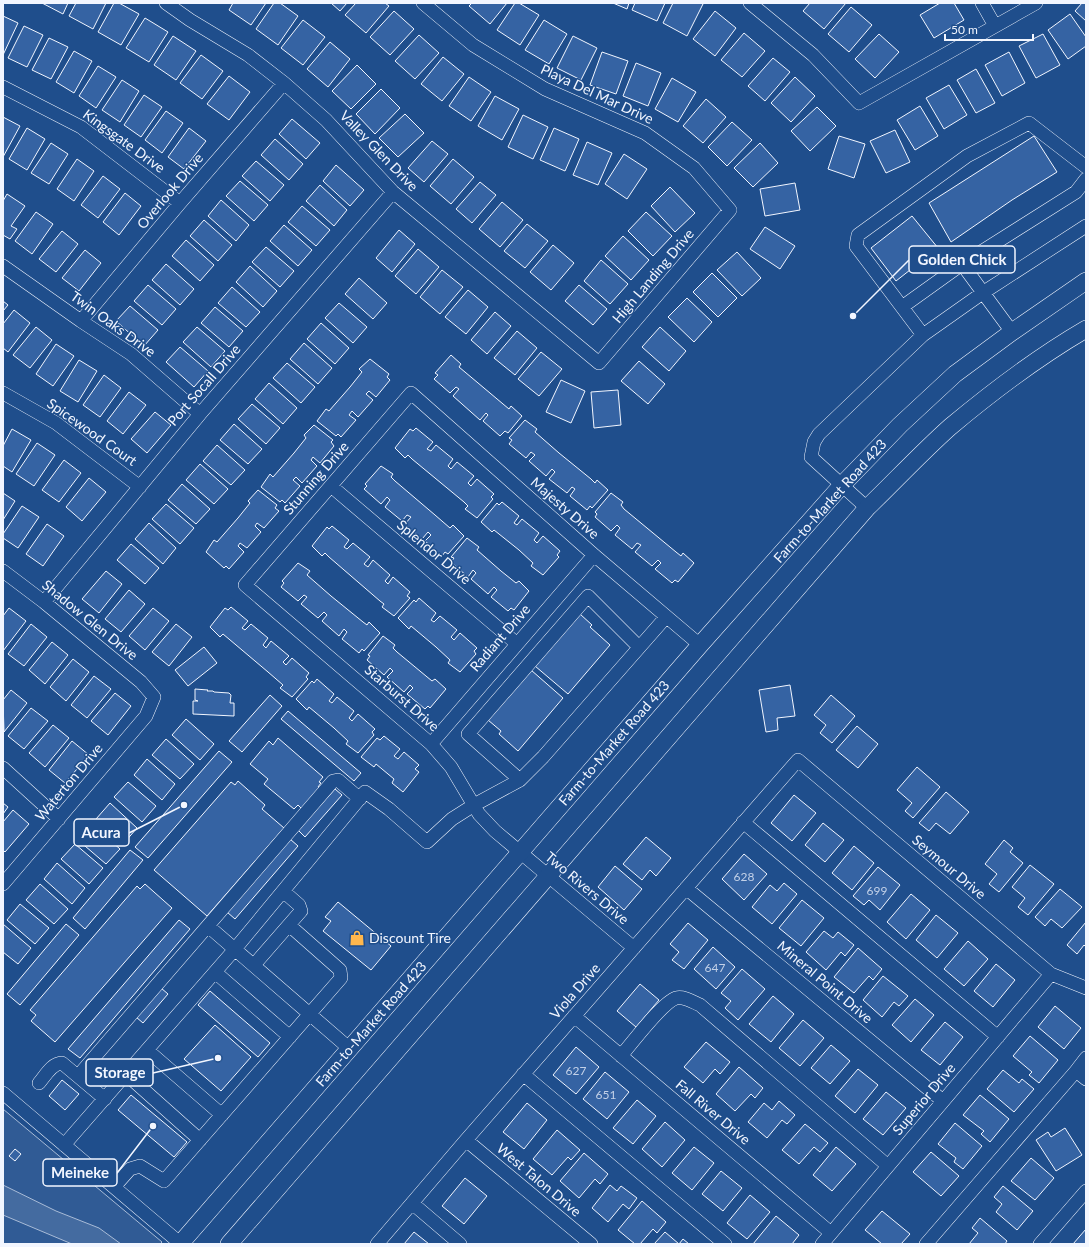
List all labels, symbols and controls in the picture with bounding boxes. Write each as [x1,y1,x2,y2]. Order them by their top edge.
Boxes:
scale bar [945,16,1033,42]
text: 50 m [951,22,978,37]
street label: Playa Del Mar Drive [538,60,656,127]
street label: Kingsgate Drive [80,105,169,176]
street label: Valley Glen Drive [337,107,422,194]
street label: Overlook Drive [133,149,206,232]
street label: High Landing Drive [608,225,697,326]
callout: Golden Chick [909,246,1015,273]
text: Golden Chick [917,250,1008,268]
street label: Twin Oaks Drive [67,287,159,360]
street label: Port Socall Drive [164,340,244,429]
street label: Spicewood Court [44,394,141,469]
street label: Farm-to-Market Road 423 [770,435,890,566]
street label: Stunning Drive [279,438,352,518]
street label: Majesty Drive [528,473,603,542]
street label: Splendor Drive [394,516,475,587]
street label: Shadow Glen Drive [39,576,141,663]
street label: Radiant Drive [466,601,533,675]
street label: Starburst Drive [362,661,443,735]
street label: Farm-to-Market Road 423 [555,677,673,809]
street label: Waterton Drive [31,740,106,824]
callout: Acura [74,819,129,846]
text: Acura [80,823,121,841]
street label: Seymour Drive [909,831,990,902]
street label: Two Rivers Drive [542,848,633,928]
house number: 628 [734,869,754,884]
house number: 699 [867,883,887,898]
shop icon: Discount Tire [348,929,366,947]
place label: Discount Tire [369,929,451,946]
street label: Mineral Point Drive [774,937,876,1026]
street label: Farm-to-Market Road 423 [312,958,430,1090]
street label: Viola Drive [546,959,603,1022]
house number: 647 [705,960,725,975]
callout: Storage [86,1059,153,1086]
street label: Superior Drive [889,1059,959,1138]
text: Storage [95,1063,145,1081]
house number: 627 [566,1063,586,1078]
street label: Fall River Drive [673,1075,754,1148]
house number: 651 [596,1087,616,1102]
street label: West Talon Drive [494,1139,585,1220]
callout: Meineke [43,1159,117,1186]
text: Meineke [51,1163,109,1181]

